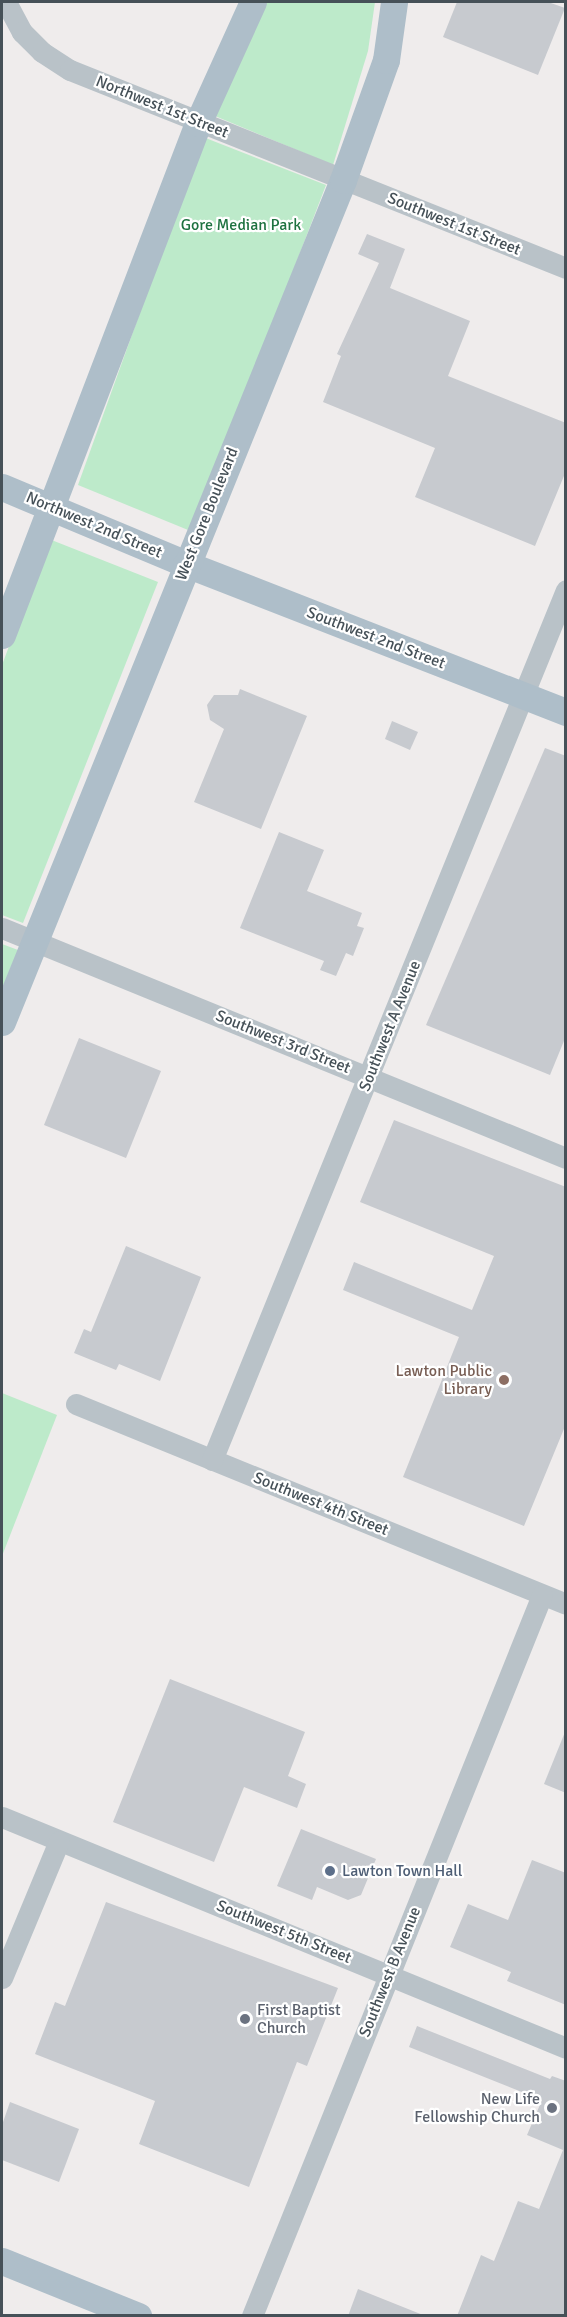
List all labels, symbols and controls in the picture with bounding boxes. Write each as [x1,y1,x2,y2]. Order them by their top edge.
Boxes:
street label: Northwest 1st Street [93,72,231,142]
street label: Southwest 1st Street [385,189,523,259]
park label: Gore Median Park [181,215,301,235]
street label: West Gore Boulevard [172,445,242,583]
street label: Northwest 2nd Street [23,488,165,562]
street label: Southwest 2nd Street [304,603,448,673]
street label: Southwest A Avenue [355,958,425,1094]
street label: Southwest 3rd Street [213,1006,353,1078]
place label: Lawton Public Library [396,1361,492,1399]
marker: Lawton Public Library [497,1373,511,1387]
street label: Southwest 4th Street [251,1468,391,1540]
place label: Lawton Town Hall [342,1861,463,1881]
marker: Lawton Town Hall [323,1864,337,1878]
street label: Southwest 5th Street [214,1896,354,1968]
street label: Southwest B Avenue [355,1904,425,2040]
place label: First Baptist Church [257,2000,341,2038]
marker: First Baptist Church [238,2012,252,2026]
place label: New Life Fellowship Church [414,2089,540,2127]
marker: New Life Fellowship Church [545,2101,559,2115]

